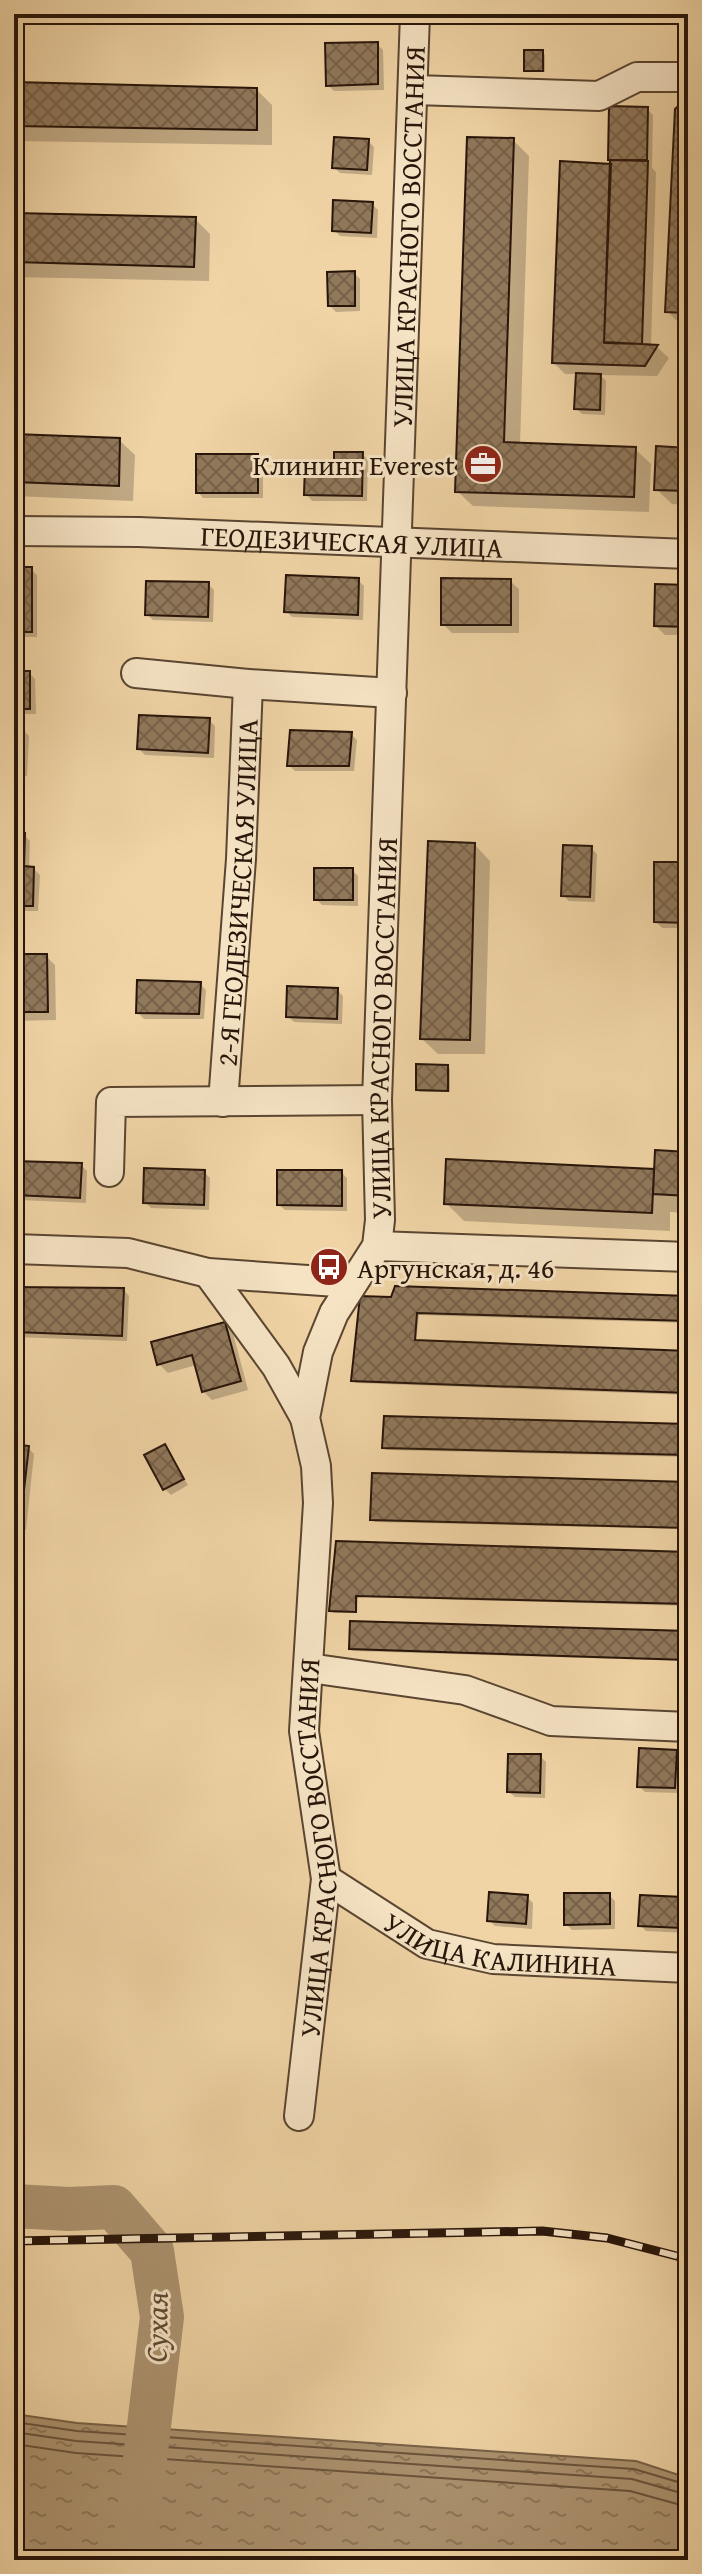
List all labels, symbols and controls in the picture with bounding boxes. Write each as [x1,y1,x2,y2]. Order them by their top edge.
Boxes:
street label: УЛИЦА КРАСНОГО ВОССТАНИЯ [380,45,434,428]
office icon: Клининг Everest [462,443,504,485]
place label: Клининг Everest [253,444,455,485]
street label: ГЕОДЕЗИЧЕСКАЯ УЛИЦА [200,514,504,567]
street label: 2-Я ГЕОДЕЗИЧЕСКАЯ УЛИЦА [205,718,267,1068]
street label: УЛИЦА КРАСНОГО ВОССТАНИЯ [356,837,407,1219]
bus stop icon: Аргунская, д. 46 [308,1246,350,1288]
place label: Аргунская, д. 46 [357,1247,554,1288]
street label: УЛИЦА КРАСНОГО ВОССТАНИЯ [283,1657,346,2040]
street label: УЛИЦА КАЛИНИНА [376,1901,617,1985]
water label: Сухая [133,2291,179,2363]

